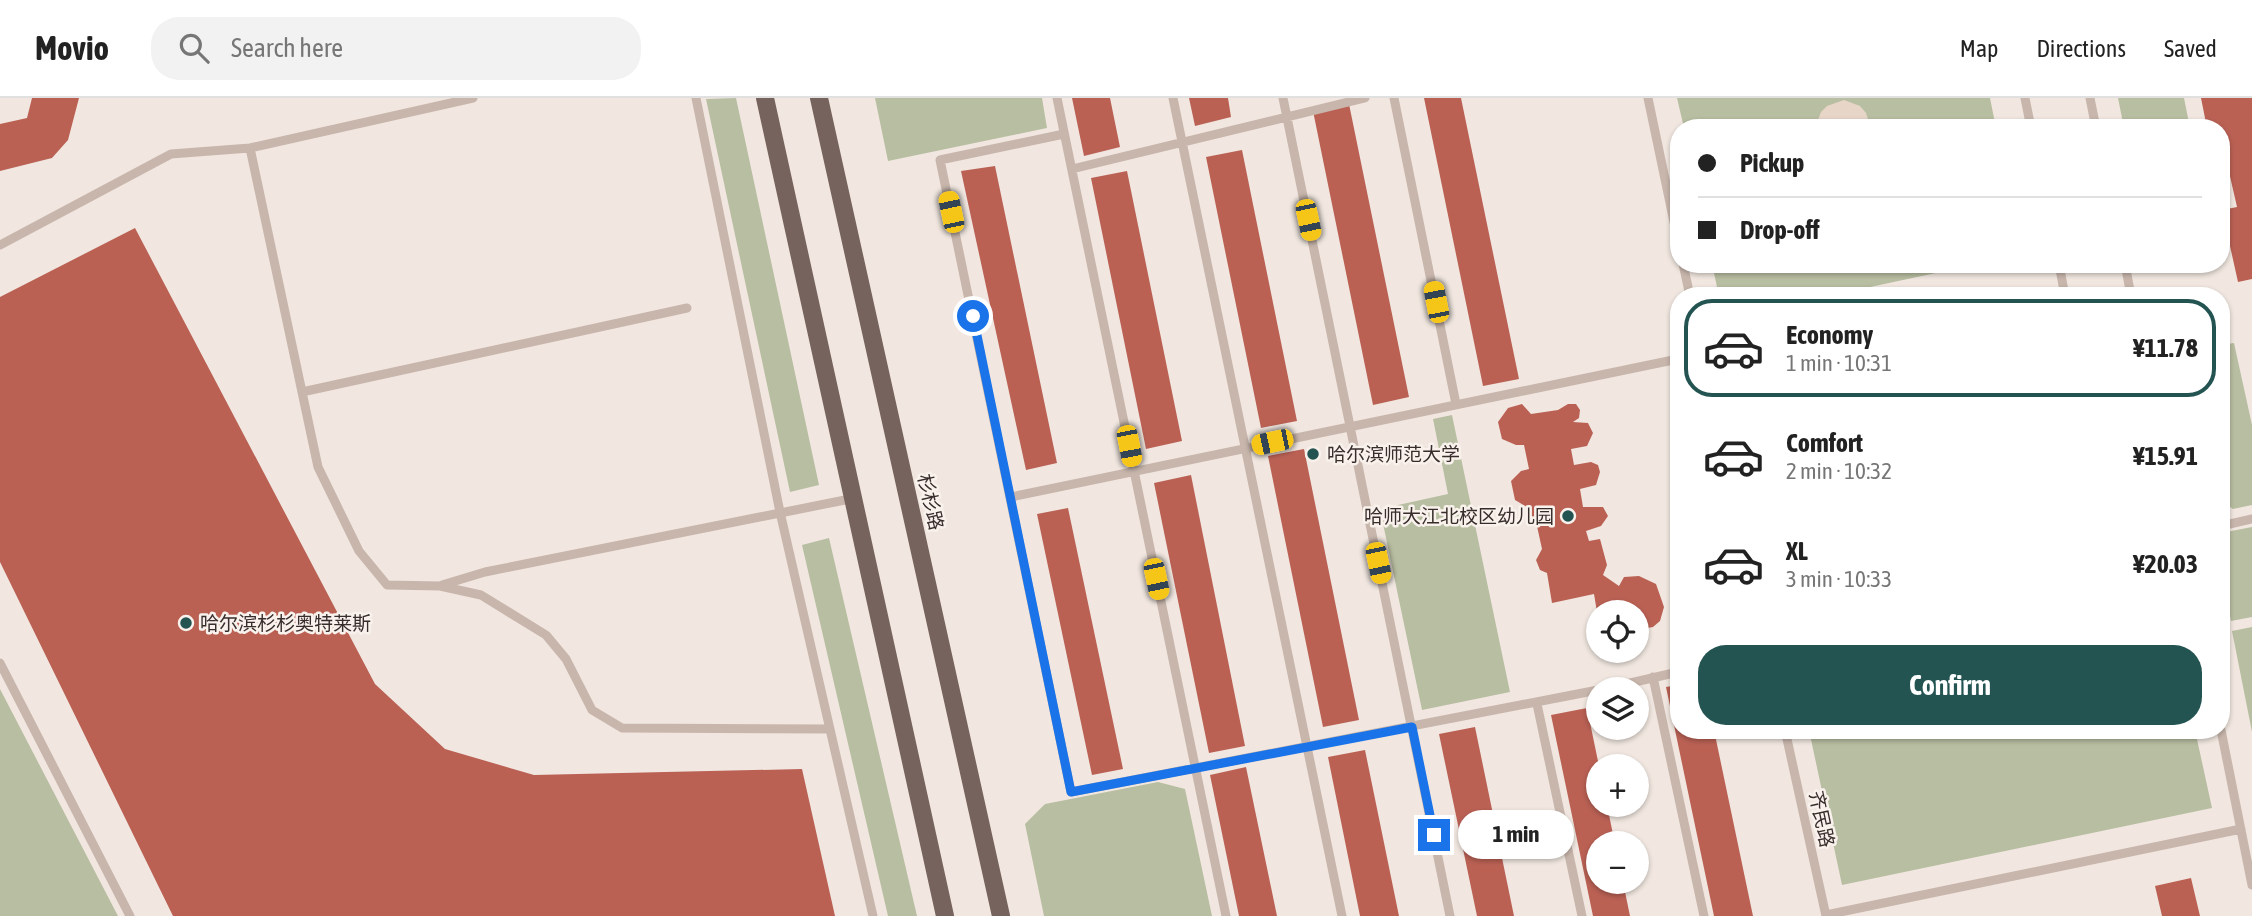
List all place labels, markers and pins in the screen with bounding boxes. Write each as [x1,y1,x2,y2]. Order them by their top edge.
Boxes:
place label: 哈尔滨师范大学 [1327,443,1460,465]
marker: 哈尔滨师范大学 [1305,446,1321,462]
place label: 哈师大江北校区幼儿园 [1364,505,1554,527]
marker: 哈师大江北校区幼儿园 [1560,508,1576,524]
place label: 哈尔滨杉杉奥特莱斯 [200,612,371,634]
marker: 哈尔滨杉杉奥特莱斯 [178,615,194,631]

